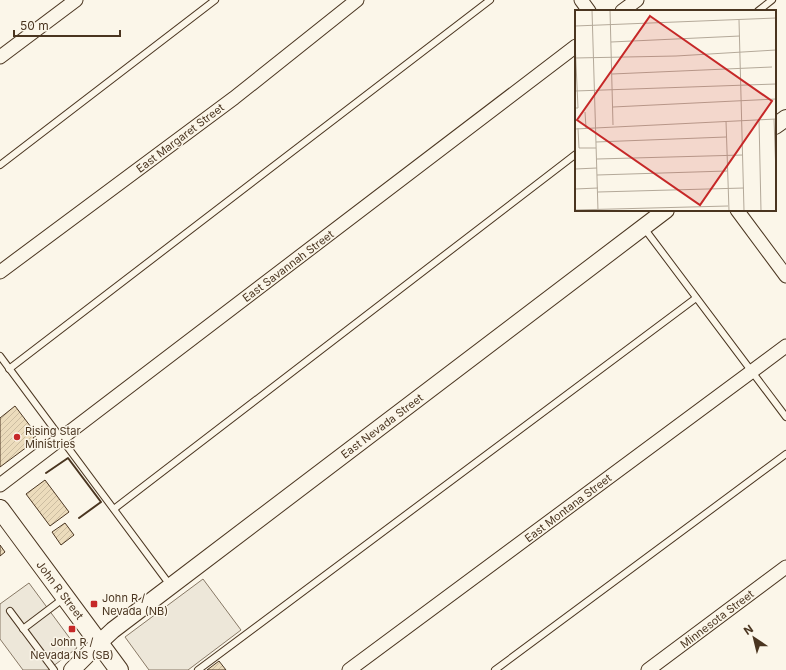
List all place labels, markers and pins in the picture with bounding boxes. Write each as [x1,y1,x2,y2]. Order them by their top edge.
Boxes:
place label: Rising Star Ministries [25,424,81,451]
marker: Rising Star Ministries [12,432,22,442]
place label: John R / Nevada (NB) [102,591,168,618]
marker: John R / Nevada (NB) [89,599,99,609]
marker: John R / Nevada NS (SB) [67,624,77,634]
place label: John R / Nevada NS (SB) [30,635,114,662]

